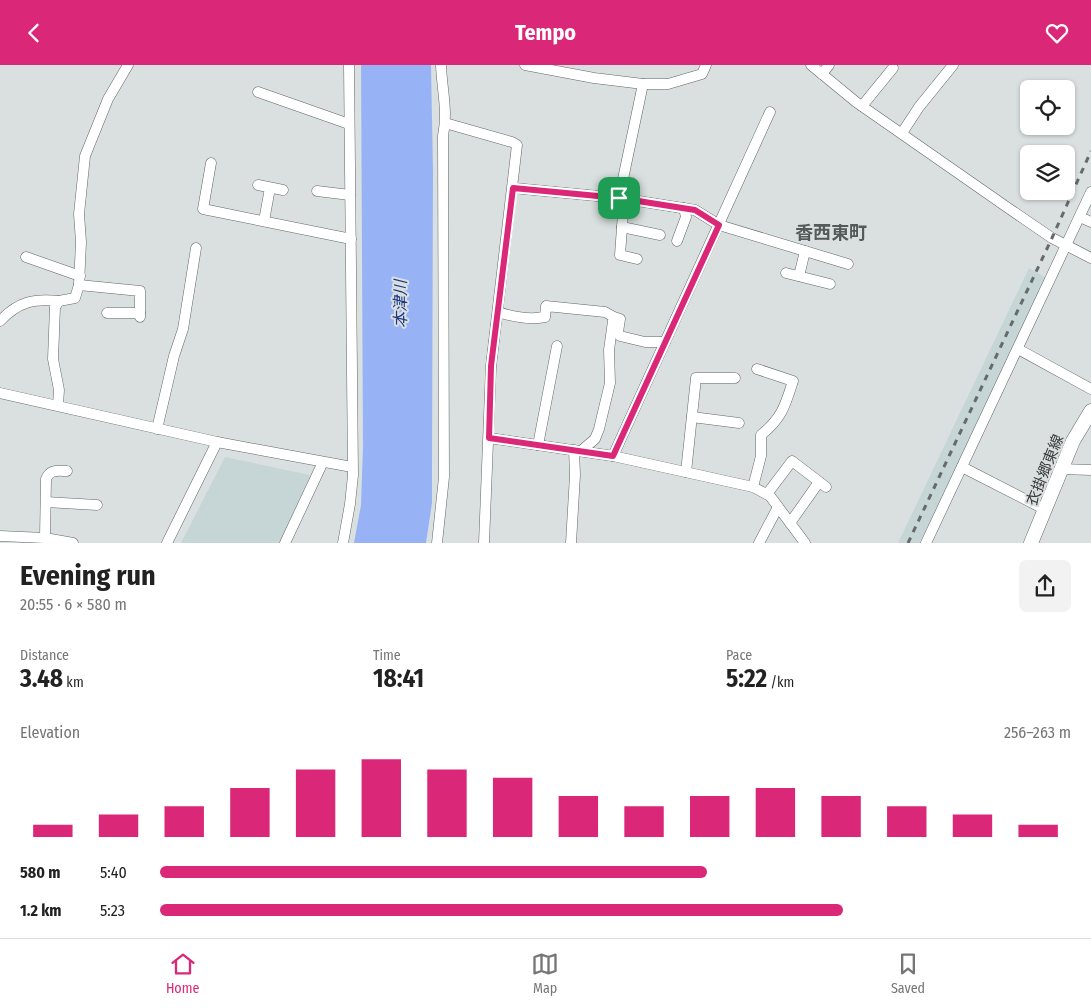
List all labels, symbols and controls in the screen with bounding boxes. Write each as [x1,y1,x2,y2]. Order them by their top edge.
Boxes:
icon: back [20,19,48,47]
text: Tempo [515,19,576,46]
icon: heart [1043,19,1071,47]
map controls [1020,80,1075,200]
button: locate [1020,80,1075,135]
button: layers [1020,145,1075,200]
pin [598,177,640,219]
icon: arrive [605,184,633,212]
district label: 香西東町 [795,222,867,244]
water label: 本津川 [391,278,410,328]
street label: 衣掛郷東線 [1023,432,1067,508]
text: Evening run [20,559,156,592]
button: share [1019,560,1071,612]
text: 20:55 · 6 × 580 m [20,595,127,614]
text: Distance [20,647,69,664]
text: Time [373,647,401,664]
text: Pace [726,647,752,664]
text: 3.48 [20,664,63,694]
text: 18:41 [373,664,424,694]
text: 5:22 [726,664,767,694]
text: km [63,674,84,691]
text: /km [767,674,794,691]
text: Elevation [20,723,80,742]
text: 256–263 m [1004,723,1071,742]
text: 580 m [20,863,61,882]
text: 5:40 [100,863,127,882]
text: 1.2 km [20,901,62,920]
text: 5:23 [100,901,125,920]
tab: Home [166,950,199,997]
tab: Map [531,950,559,997]
tab: Saved [891,950,925,997]

